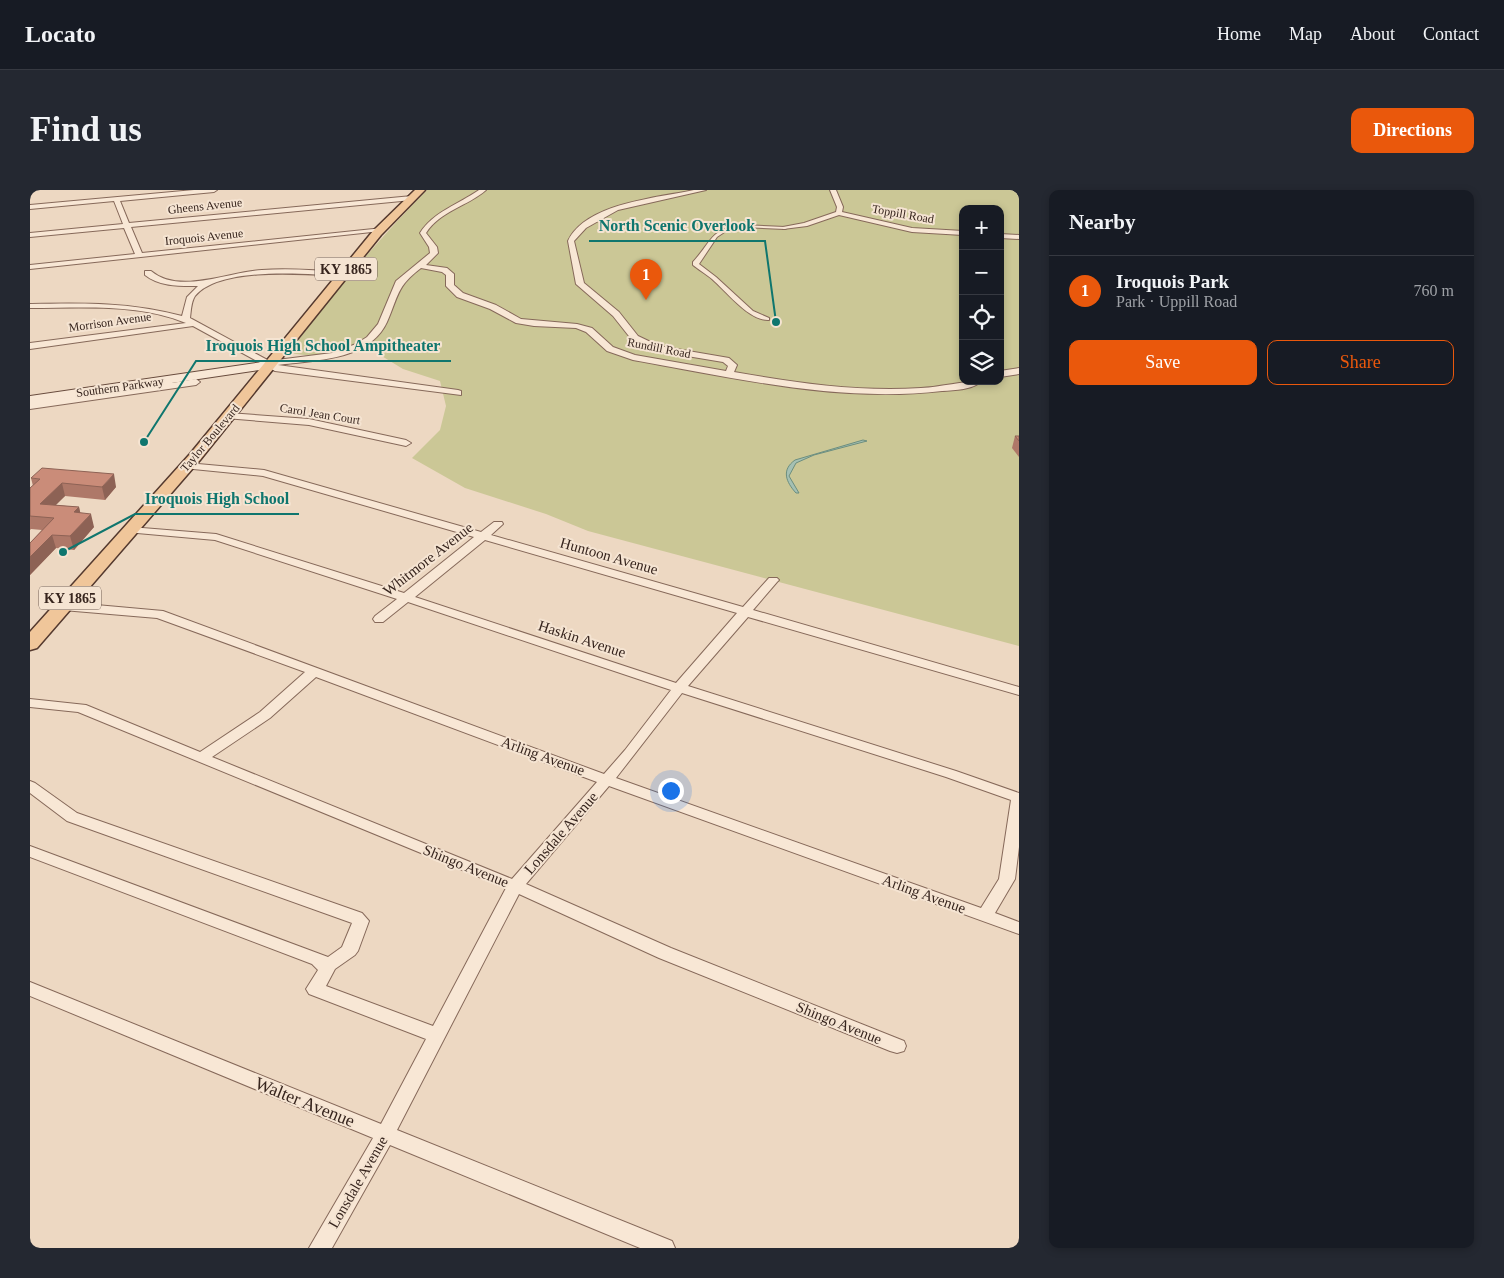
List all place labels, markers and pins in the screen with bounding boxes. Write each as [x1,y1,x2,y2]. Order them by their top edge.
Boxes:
callout: North Scenic Overlook [589,210,765,241]
pin: 1 [630,259,662,300]
callout: Iroquois High School Ampitheater [196,330,451,361]
callout: Iroquois High School [135,483,299,514]

